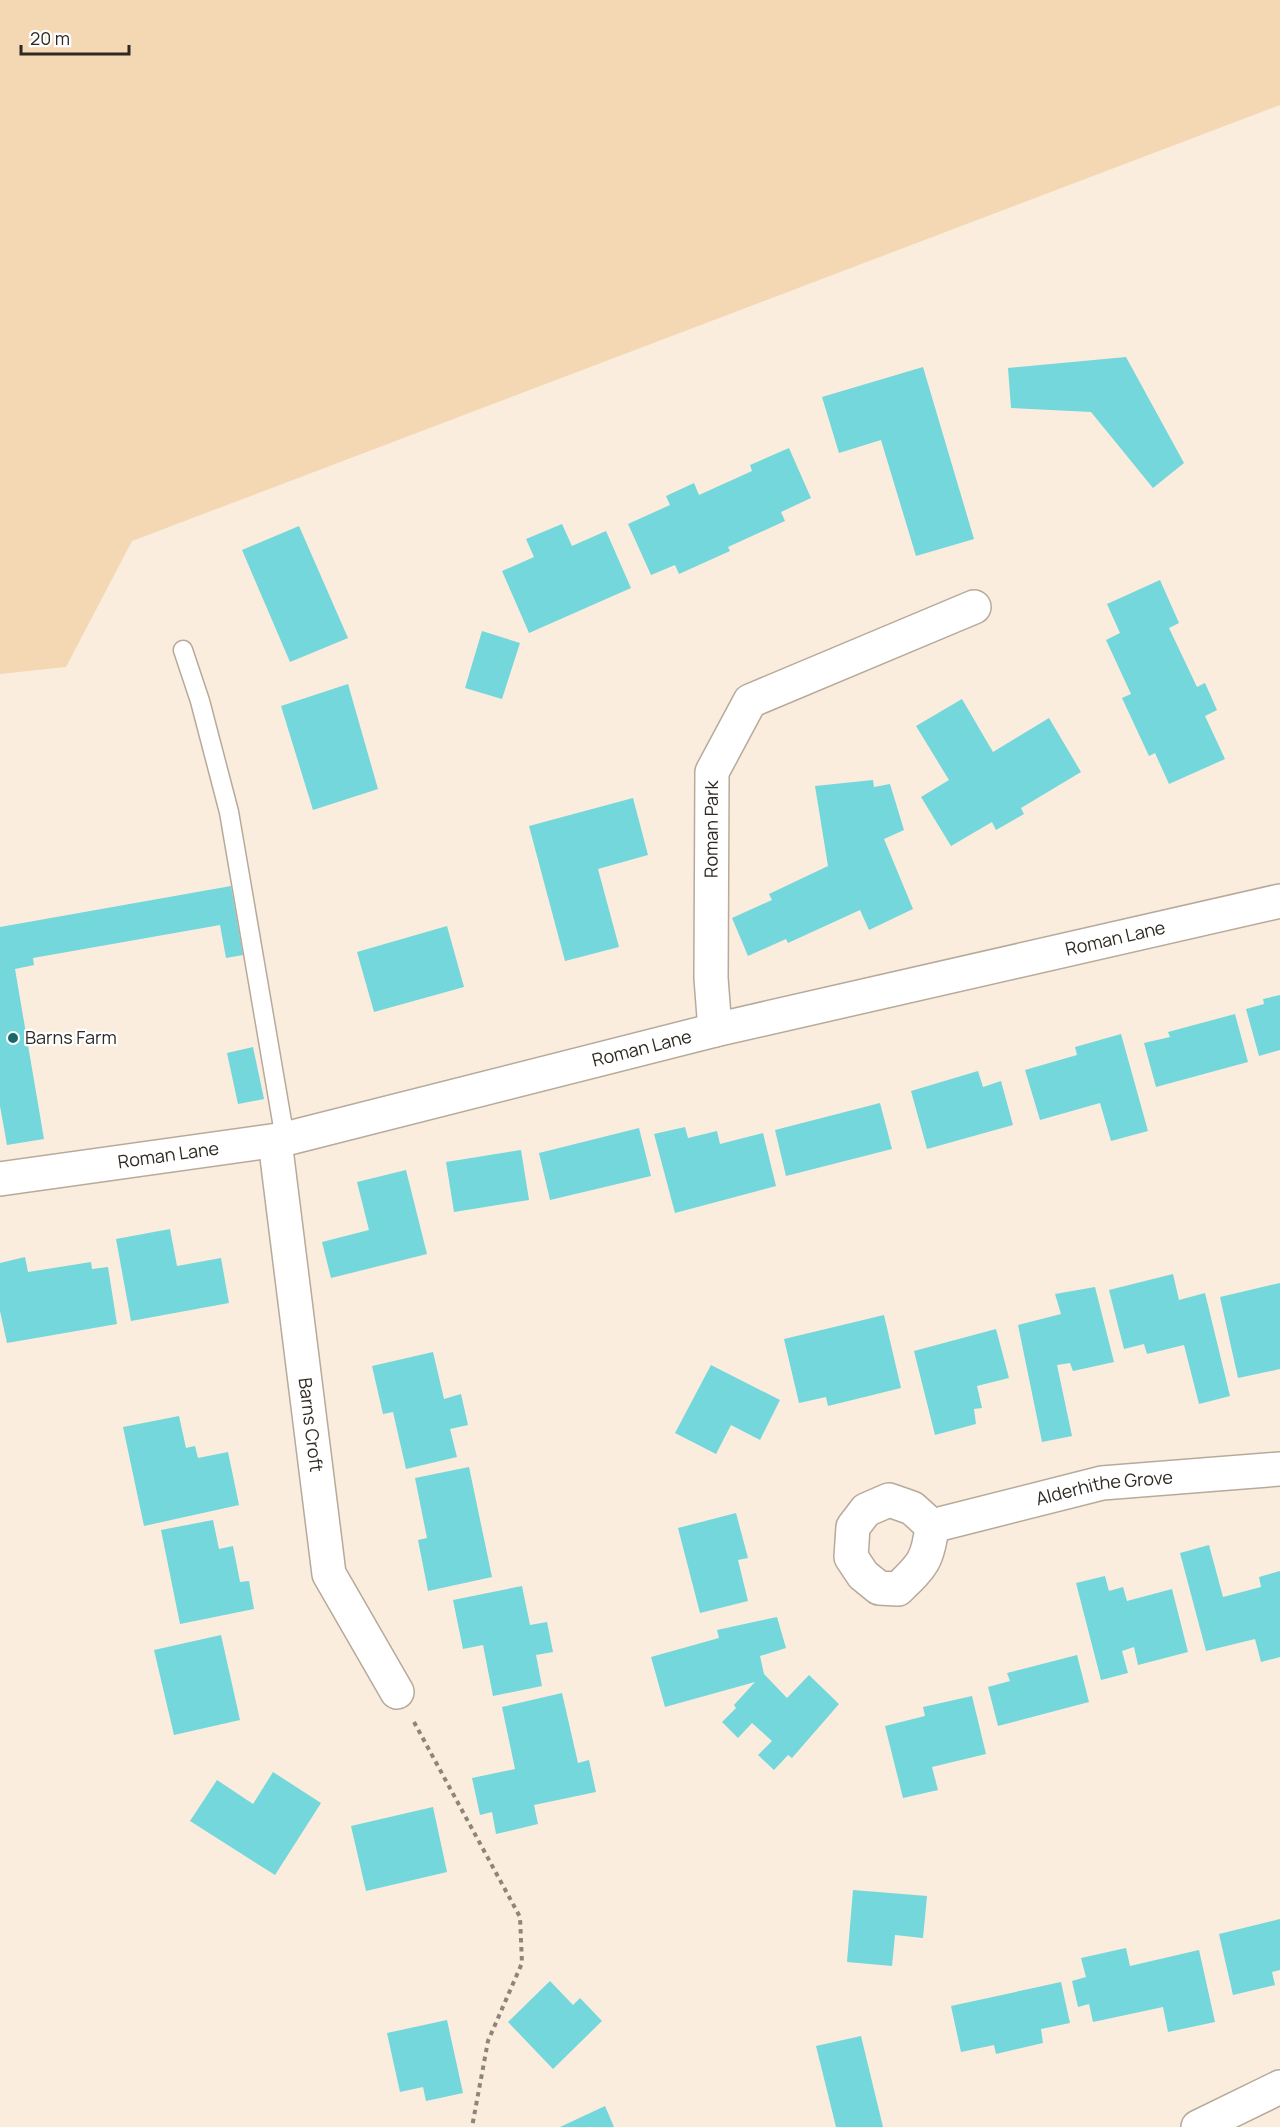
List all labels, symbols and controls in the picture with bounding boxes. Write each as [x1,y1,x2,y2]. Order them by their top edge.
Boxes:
scale bar [21,18,129,56]
text: 20 m [30,26,70,50]
street label: Roman Park [698,779,723,878]
street label: Roman Lane [1063,915,1167,961]
street label: Roman Lane [589,1023,694,1072]
place label: Barns Farm [25,1025,117,1049]
marker: Barns Farm [6,1031,20,1045]
street label: Roman Lane [116,1135,220,1173]
street label: Barns Croft [294,1376,329,1473]
street label: Alderhithe Grove [1033,1464,1174,1510]

